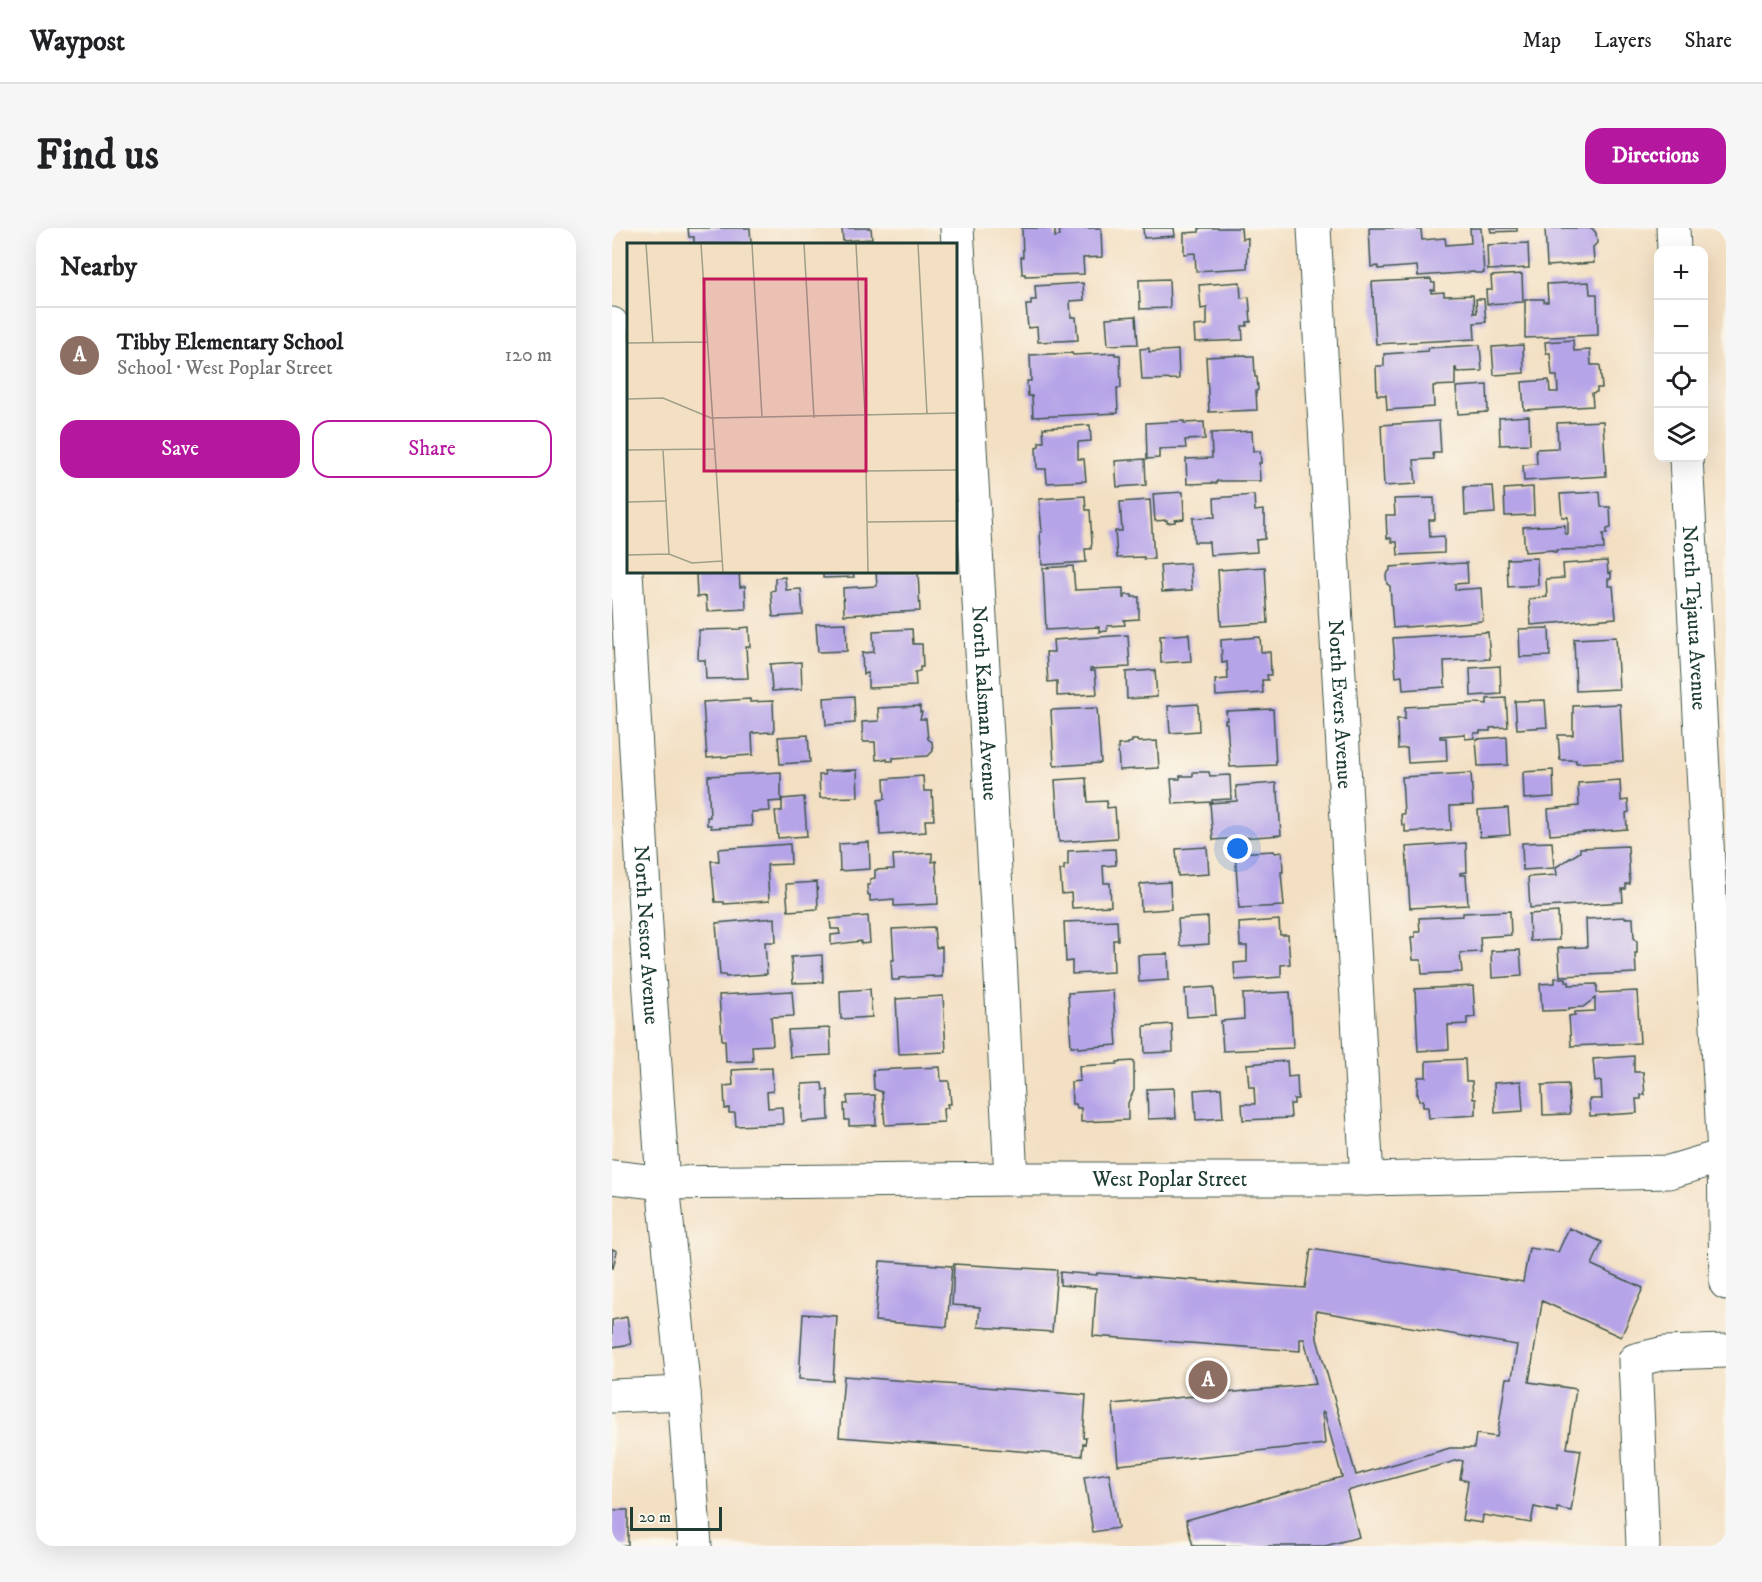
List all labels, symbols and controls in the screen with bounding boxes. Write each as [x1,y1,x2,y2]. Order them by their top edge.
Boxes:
text: Waypost [30,24,125,59]
text: Map [1522,28,1561,54]
text: Layers [1594,28,1652,54]
text: Share [1685,28,1732,54]
button: Directions [1585,128,1726,184]
text: Find us [36,130,159,182]
inset map [627,243,957,573]
map controls [1654,246,1708,462]
button: + [1654,246,1708,300]
text: Nearby [60,251,137,284]
button: − [1654,300,1708,354]
text: Tibby Elementary School [117,329,343,356]
text: A [73,343,86,368]
text: 120 m [505,343,552,368]
button: locate [1654,354,1708,408]
text: School · West Poplar Street [117,356,333,381]
button: layers [1654,408,1708,462]
button: Save [60,420,300,478]
button: Share [312,420,552,478]
street label: North Tajauta Avenue [1676,525,1712,711]
street label: North Kalsman Avenue [965,605,1003,802]
street label: North Evers Avenue [1322,619,1357,790]
your location [1223,834,1252,863]
street label: North Nestor Avenue [627,845,664,1026]
street label: West Poplar Street [1091,1167,1247,1193]
pin: A [1188,1358,1228,1402]
scale bar [630,1504,722,1532]
text: 20 m [639,1507,671,1527]

